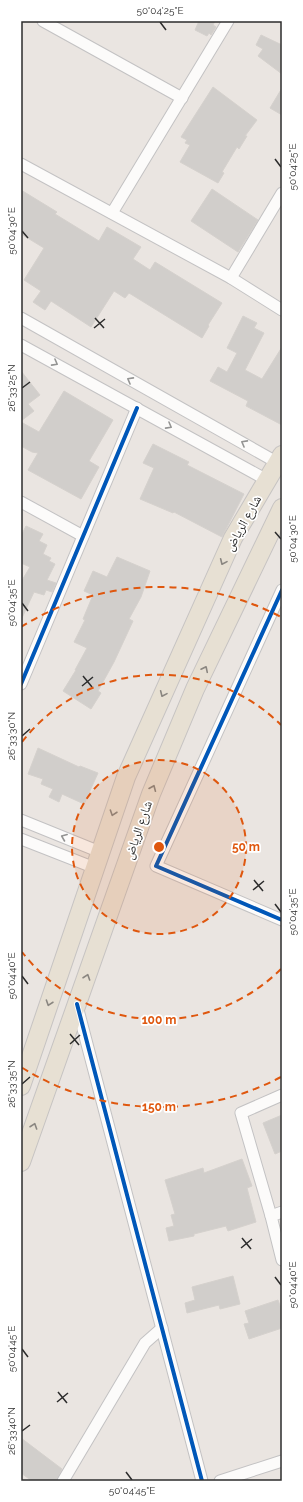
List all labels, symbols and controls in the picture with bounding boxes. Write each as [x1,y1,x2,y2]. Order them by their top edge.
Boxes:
text: 50°04'25"E [136,5,184,16]
text: 50°04'25"E [287,143,298,191]
text: 50°04'30"E [6,207,17,255]
one-way arrow [51,359,58,366]
text: 26°33'25"N [6,364,17,412]
one-way arrow [127,377,134,384]
one-way arrow [165,422,172,429]
one-way arrow [240,441,248,448]
street label: شارع الرياض [222,493,266,554]
text: 50°04'30"E [287,515,298,563]
one-way arrow [219,559,227,566]
text: 50°04'35"E [6,579,17,627]
one-way arrow [200,665,208,673]
one-way arrow [160,689,168,697]
text: 26°33'30"N [6,712,17,760]
one-way arrow [149,785,157,792]
street label: شارع الرياض [121,799,157,862]
one-way arrow [109,810,118,817]
one-way arrow [61,834,68,842]
centre of rings [152,840,166,854]
text: 50 m [232,840,260,854]
text: 50°04'35"E [287,888,298,936]
text: 50°04'40"E [6,952,17,1000]
one-way arrow [82,973,90,980]
one-way arrow [45,999,54,1006]
text: 100 m [142,1013,176,1027]
text: 26°33'35"N [6,1060,17,1108]
text: 150 m [142,1100,176,1114]
one-way arrow [29,1122,38,1129]
text: 50°04'40"E [287,1261,298,1309]
text: 50°04'45"E [6,1326,17,1372]
text: 26°33'40"N [6,1407,17,1455]
text: 50°04'45"E [109,1485,155,1496]

